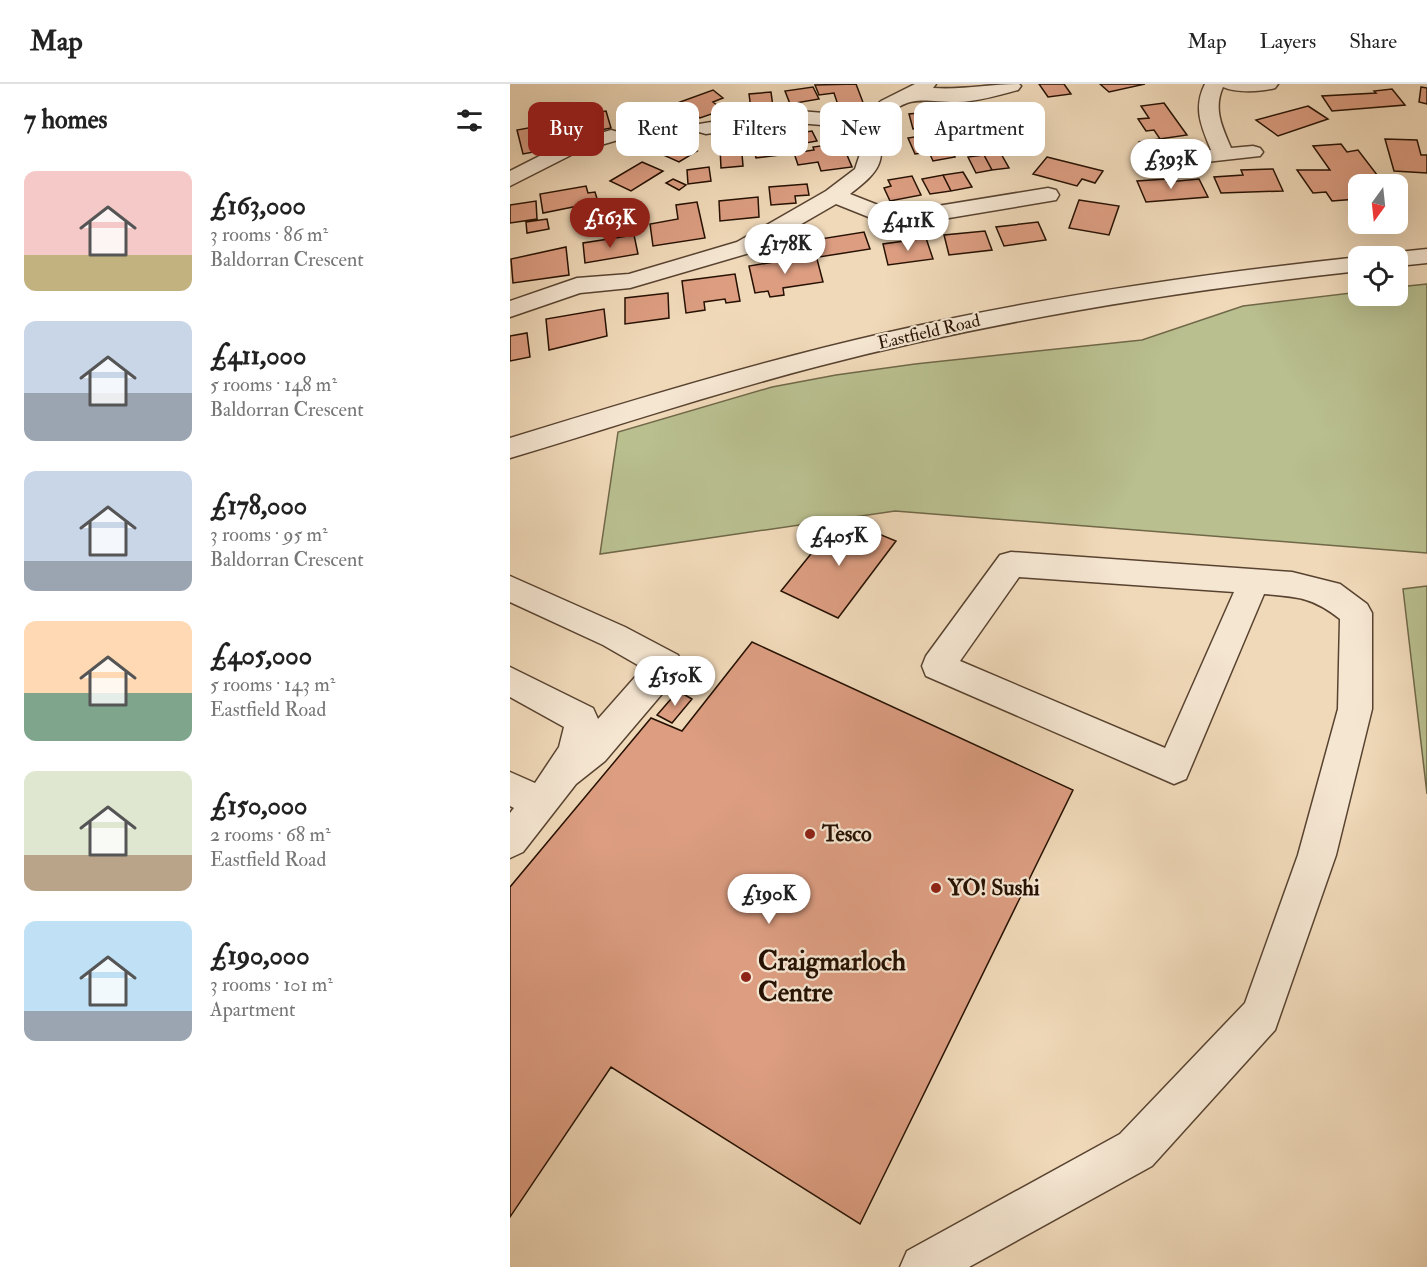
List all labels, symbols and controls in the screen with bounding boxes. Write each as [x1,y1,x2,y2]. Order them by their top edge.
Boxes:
text: Map [30,24,83,59]
text: Map [1187,28,1227,55]
text: Layers [1260,28,1316,55]
text: Share [1349,28,1397,55]
chip: Buy [528,102,604,156]
chip: Rent [616,102,699,156]
chip: Filters [711,102,808,156]
chip: New [820,102,902,156]
chip: Apartment [914,102,1045,156]
text: 7 homes [24,104,107,136]
icon: filters [453,104,486,137]
pin: £393K [1129,139,1213,190]
text: £393K [1144,146,1198,171]
north arrow [1348,174,1408,234]
map controls [1348,174,1408,306]
text: £163,000 [210,190,306,222]
icon: home [72,195,144,267]
pin: £163K [568,198,652,249]
pin: £411K [866,201,950,252]
text: £163K [584,205,636,230]
text: £411K [882,208,934,233]
text: 3 rooms · 86 m² [210,222,328,247]
pin: £178K [743,224,827,275]
text: £178K [758,231,812,256]
button: locate [1348,246,1408,306]
text: Baldorran Crescent [210,247,364,272]
street label: Eastfield Road [875,309,983,355]
text: £411,000 [210,340,306,372]
icon: home [72,345,144,417]
text: 5 rooms · 148 m² [210,372,337,397]
text: Baldorran Crescent [210,397,364,422]
text: £178,000 [210,490,307,522]
icon: home [72,495,144,567]
pin: £405K [797,516,881,567]
text: 3 rooms · 95 m² [210,522,328,547]
text: £405K [810,523,868,548]
text: Baldorran Crescent [210,547,364,572]
text: £405,000 [210,640,312,672]
icon: home [72,645,144,717]
pin: £150K [633,656,717,707]
text: £150K [648,663,702,688]
text: 5 rooms · 143 m² [210,672,335,697]
text: Eastfield Road [210,697,326,722]
text: £150,000 [210,790,307,822]
icon: home [72,795,144,867]
place label: Tesco [821,820,872,848]
text: 2 rooms · 68 m² [210,822,331,847]
marker: Tesco [803,827,817,841]
text: Eastfield Road [210,847,326,872]
pin: £190K [727,874,811,925]
place label: YO! Sushi [947,874,1040,902]
text: £190K [742,881,797,906]
marker: YO! Sushi [929,881,943,895]
text: £190,000 [210,940,310,972]
icon: home [72,945,144,1017]
place label: Craigmarloch Centre [758,945,907,1009]
marker: Craigmarloch Centre [739,970,753,984]
text: 3 rooms · 101 m² [210,972,333,997]
text: Apartment [210,997,295,1022]

